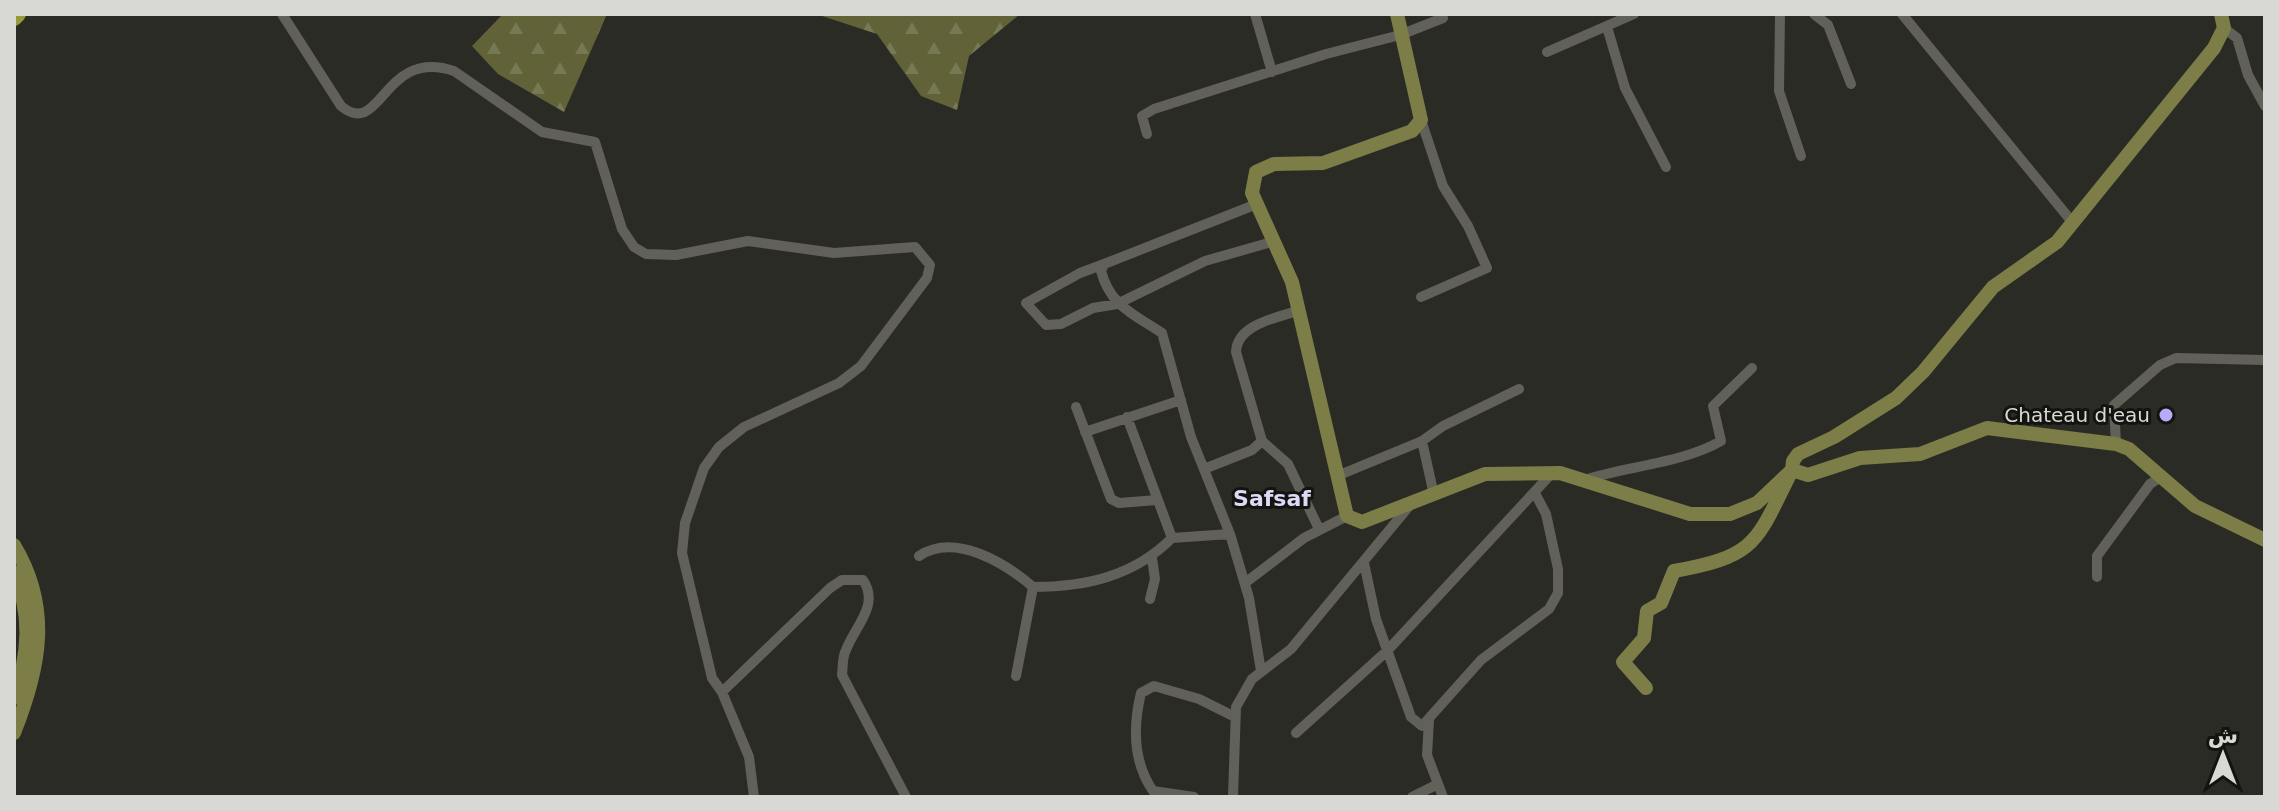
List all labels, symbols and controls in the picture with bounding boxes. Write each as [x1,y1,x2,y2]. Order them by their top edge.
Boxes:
place label: Chateau d'eau [2004,403,2150,427]
marker: Chateau d'eau [2157,406,2175,424]
district label: Safsaf [1233,486,1311,511]
north arrow [2183,715,2263,795]
text: ش [2208,723,2238,748]

